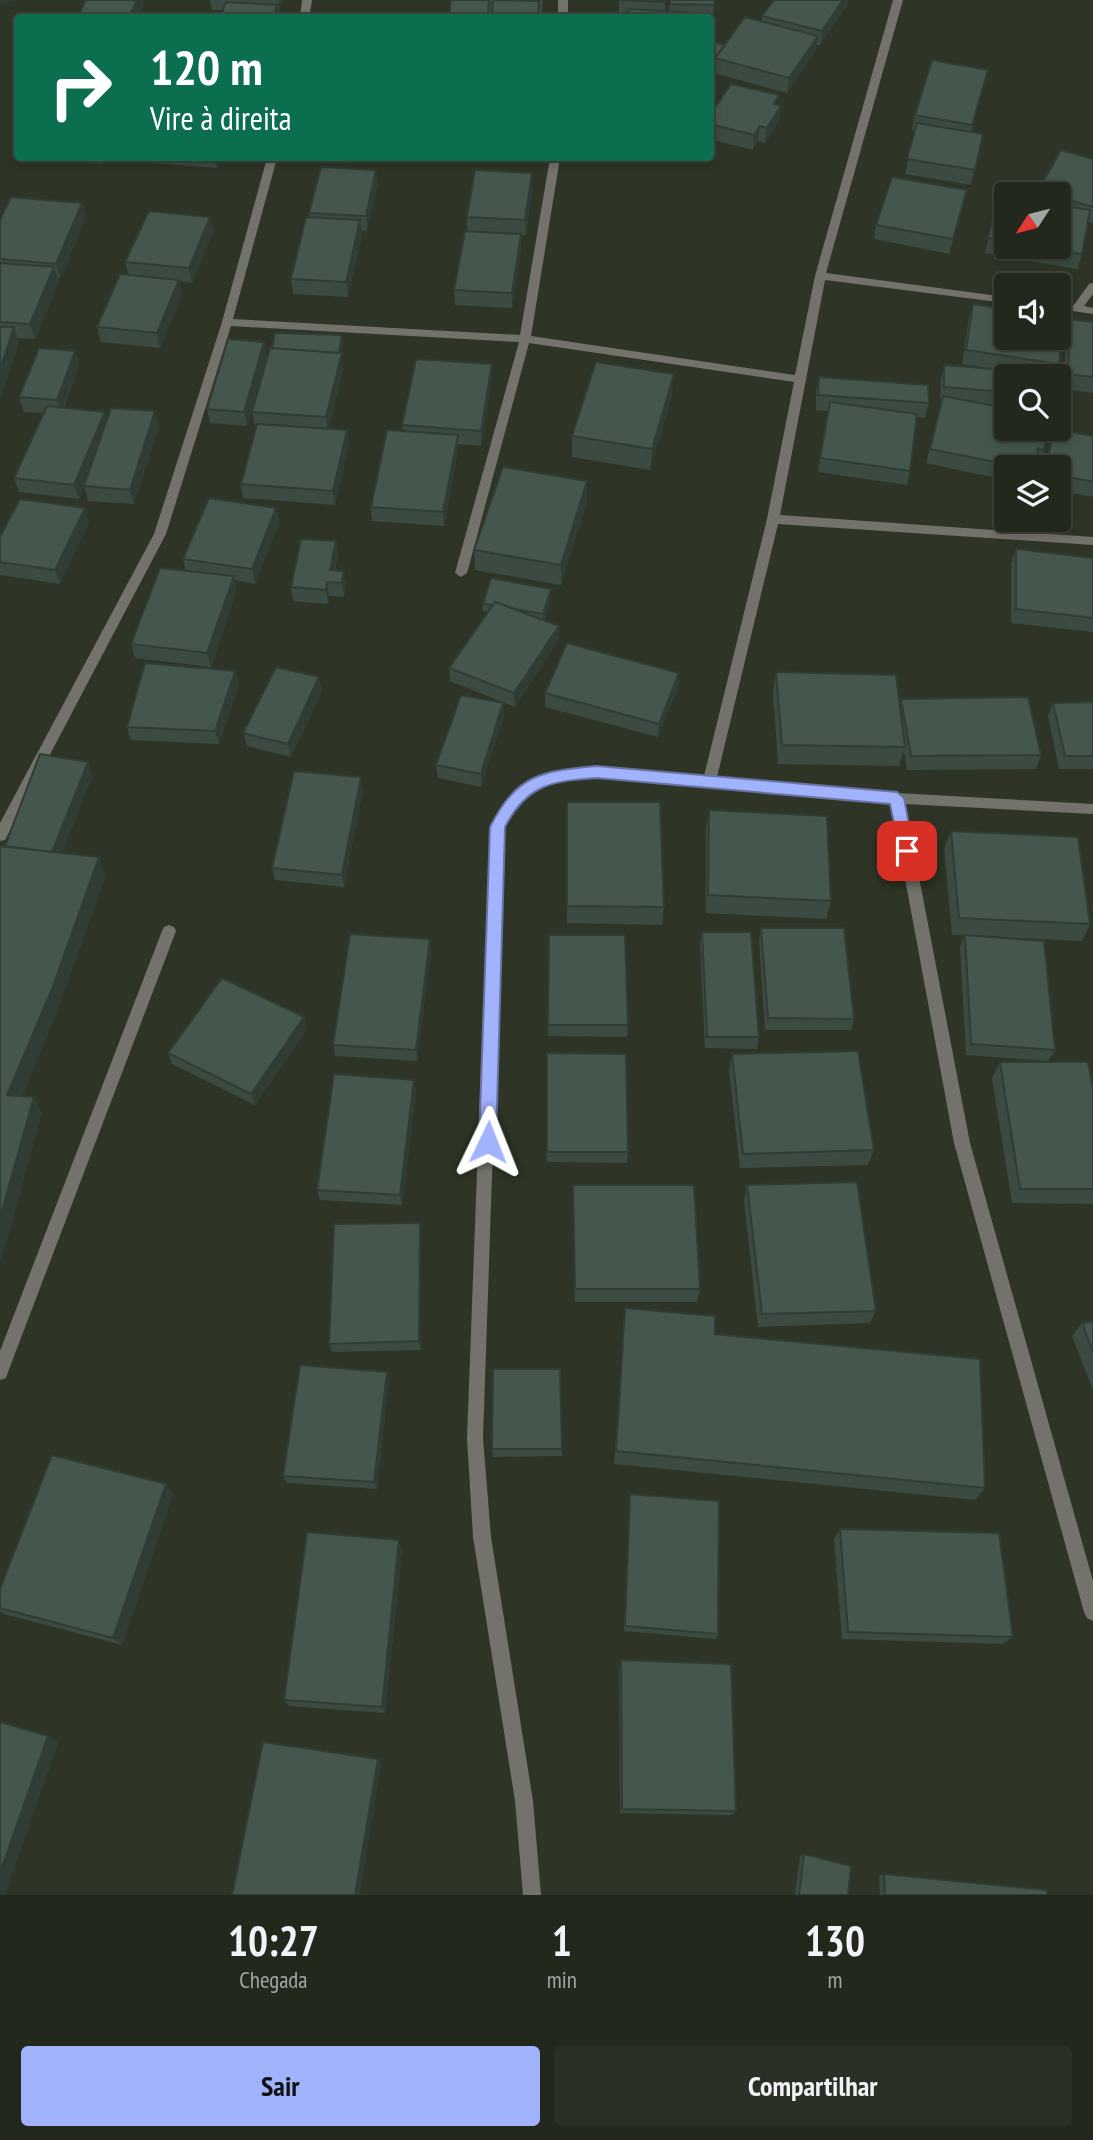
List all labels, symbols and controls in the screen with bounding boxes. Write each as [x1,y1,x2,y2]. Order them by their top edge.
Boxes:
text: 120 m [150,35,263,99]
icon: right [35,42,126,133]
text: Vire à direita [150,97,291,139]
north arrow [994,182,1071,259]
map controls [994,182,1071,532]
button: sound [994,273,1071,350]
button: search [994,364,1071,441]
button: layers [994,455,1071,532]
pin [877,821,937,881]
icon: arrive [888,832,926,870]
position arrow [451,1105,525,1179]
text: 10:27 [228,1913,319,1968]
text: 1 [552,1913,572,1968]
text: 130 [805,1913,865,1968]
text: Chegada [239,1965,308,1994]
text: min [547,1965,577,1994]
text: m [827,1965,842,1994]
button: Sair [21,2046,540,2126]
button: Compartilhar [554,2046,1072,2126]

